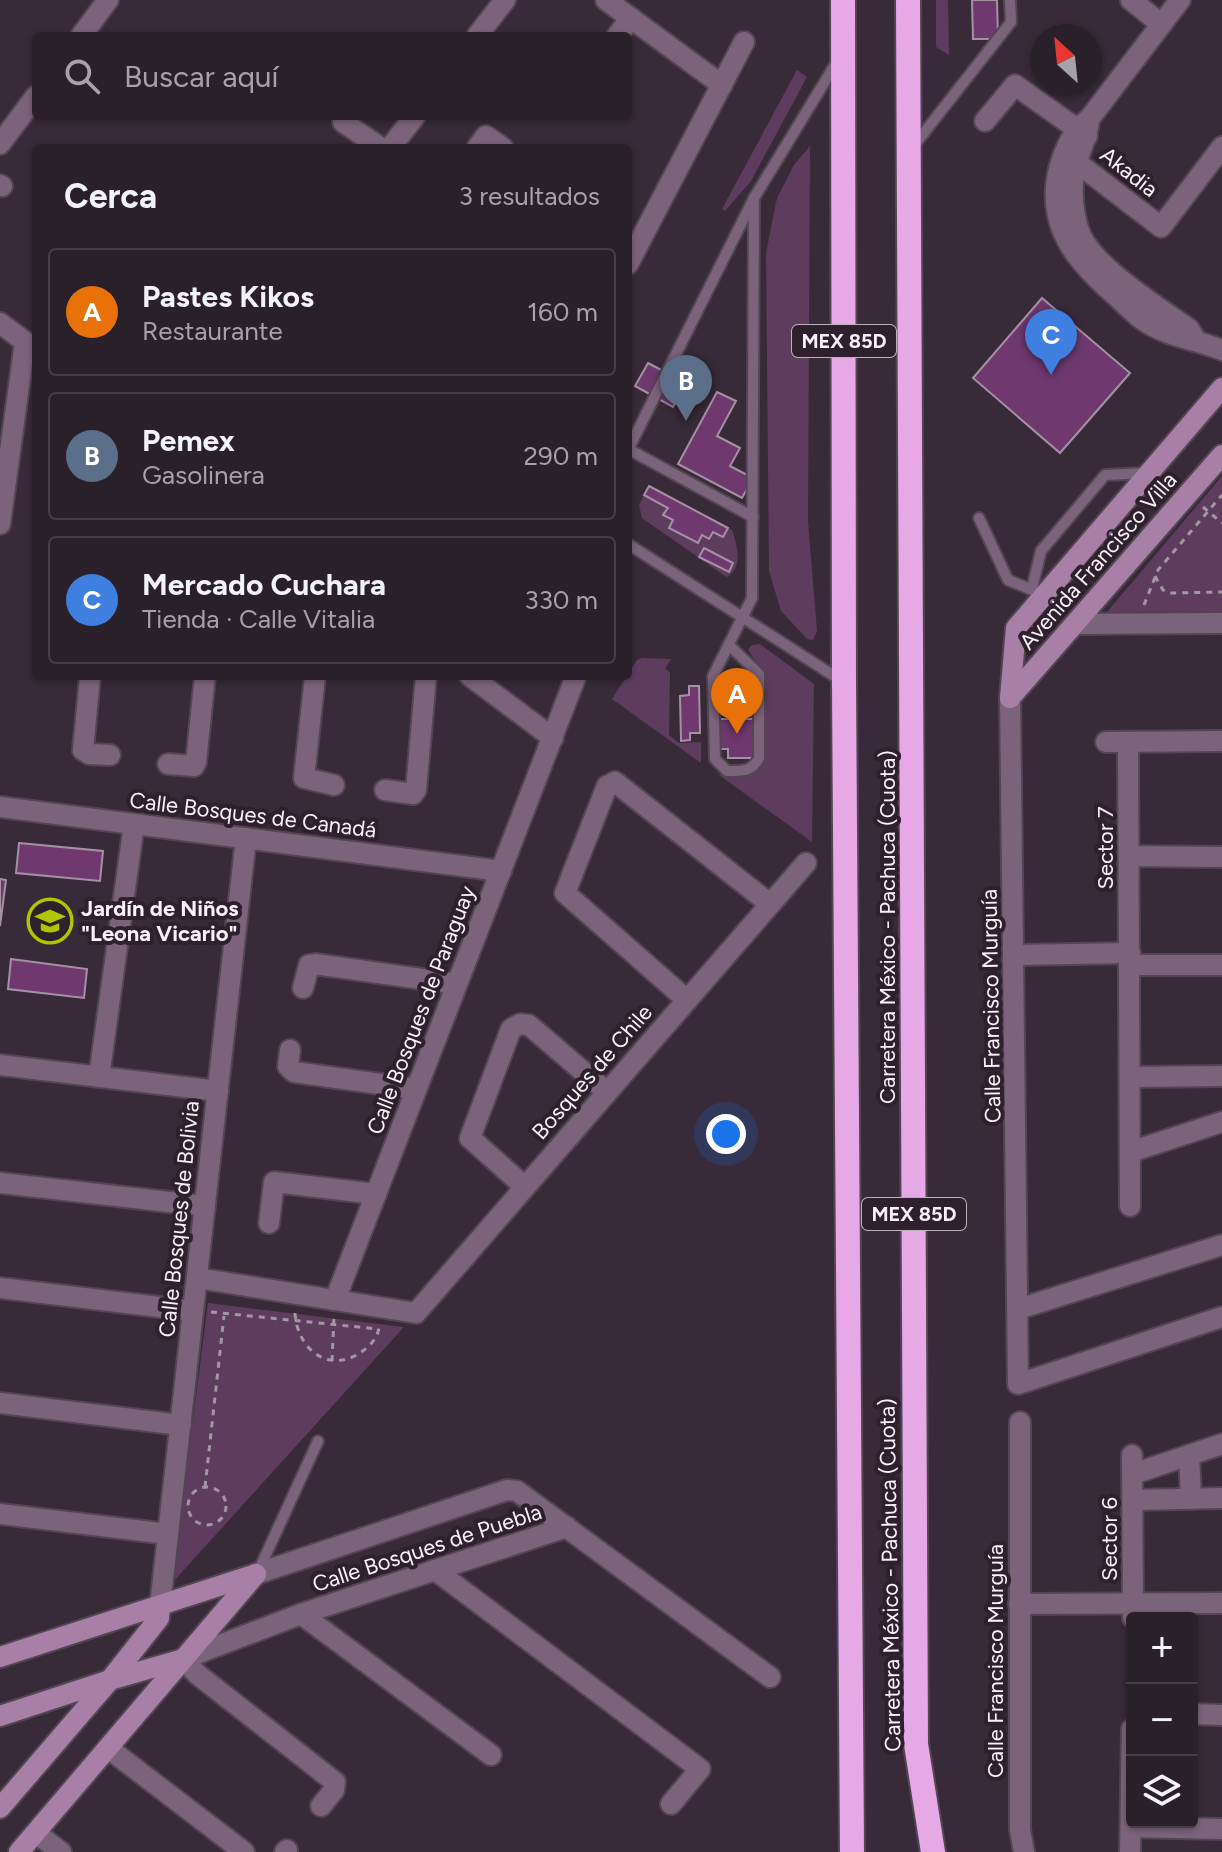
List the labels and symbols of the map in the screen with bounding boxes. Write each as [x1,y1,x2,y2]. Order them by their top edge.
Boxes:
north arrow [1030,24,1102,96]
street label: Akadia [1095,141,1163,203]
pin: C [1025,309,1077,375]
road number: MEX 85D [792,325,896,357]
pin: B [660,355,712,421]
street label: Avenida Francisco Villa [1014,467,1182,655]
pin: A [711,668,763,734]
street label: Carretera México - Pachuca (Cuota) [874,750,901,1104]
street label: Calle Bosques de Canadá [128,786,378,844]
street label: Sector 7 [1092,806,1119,890]
street label: Calle Bosques de Paraguay [361,882,481,1138]
street label: Calle Francisco Murguía [975,889,1007,1123]
place label: Jardín de Niños "Leona Vicario" [81,895,239,947]
school or university icon: Jardín de Niños "Leona Vicario" [26,897,74,945]
street label: Bosques de Chile [526,999,658,1145]
street label: Calle Bosques de Bolivia [153,1099,205,1339]
your location [706,1114,746,1154]
road number: MEX 85D [862,1198,966,1230]
street label: Carretera México - Pachuca (Cuota) [873,1398,907,1752]
street label: Sector 6 [1096,1497,1123,1581]
street label: Calle Bosques de Puebla [309,1498,545,1598]
street label: Calle Francisco Murguía [982,1544,1009,1778]

